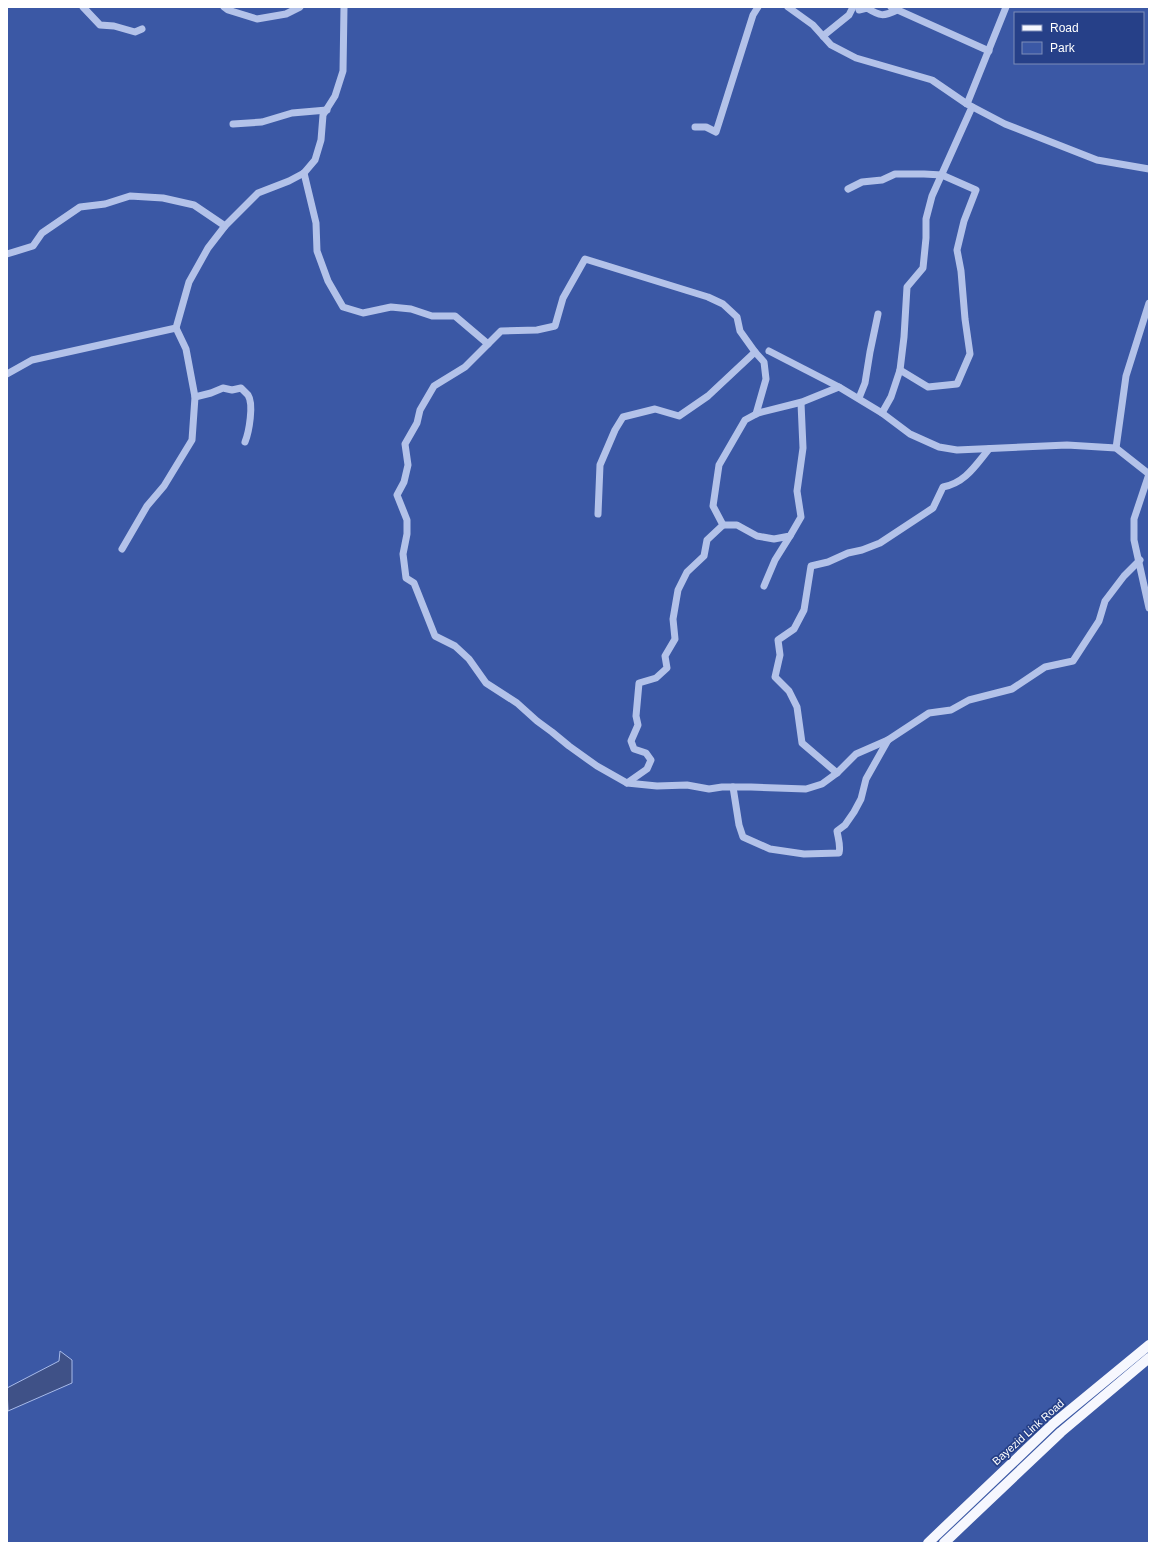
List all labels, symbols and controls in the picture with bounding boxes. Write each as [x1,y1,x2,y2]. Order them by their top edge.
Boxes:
legend [1014,12,1144,64]
text: Road [1050,21,1079,35]
text: Park [1050,41,1076,55]
street label: Bayezid Link Road [990,1397,1066,1467]

